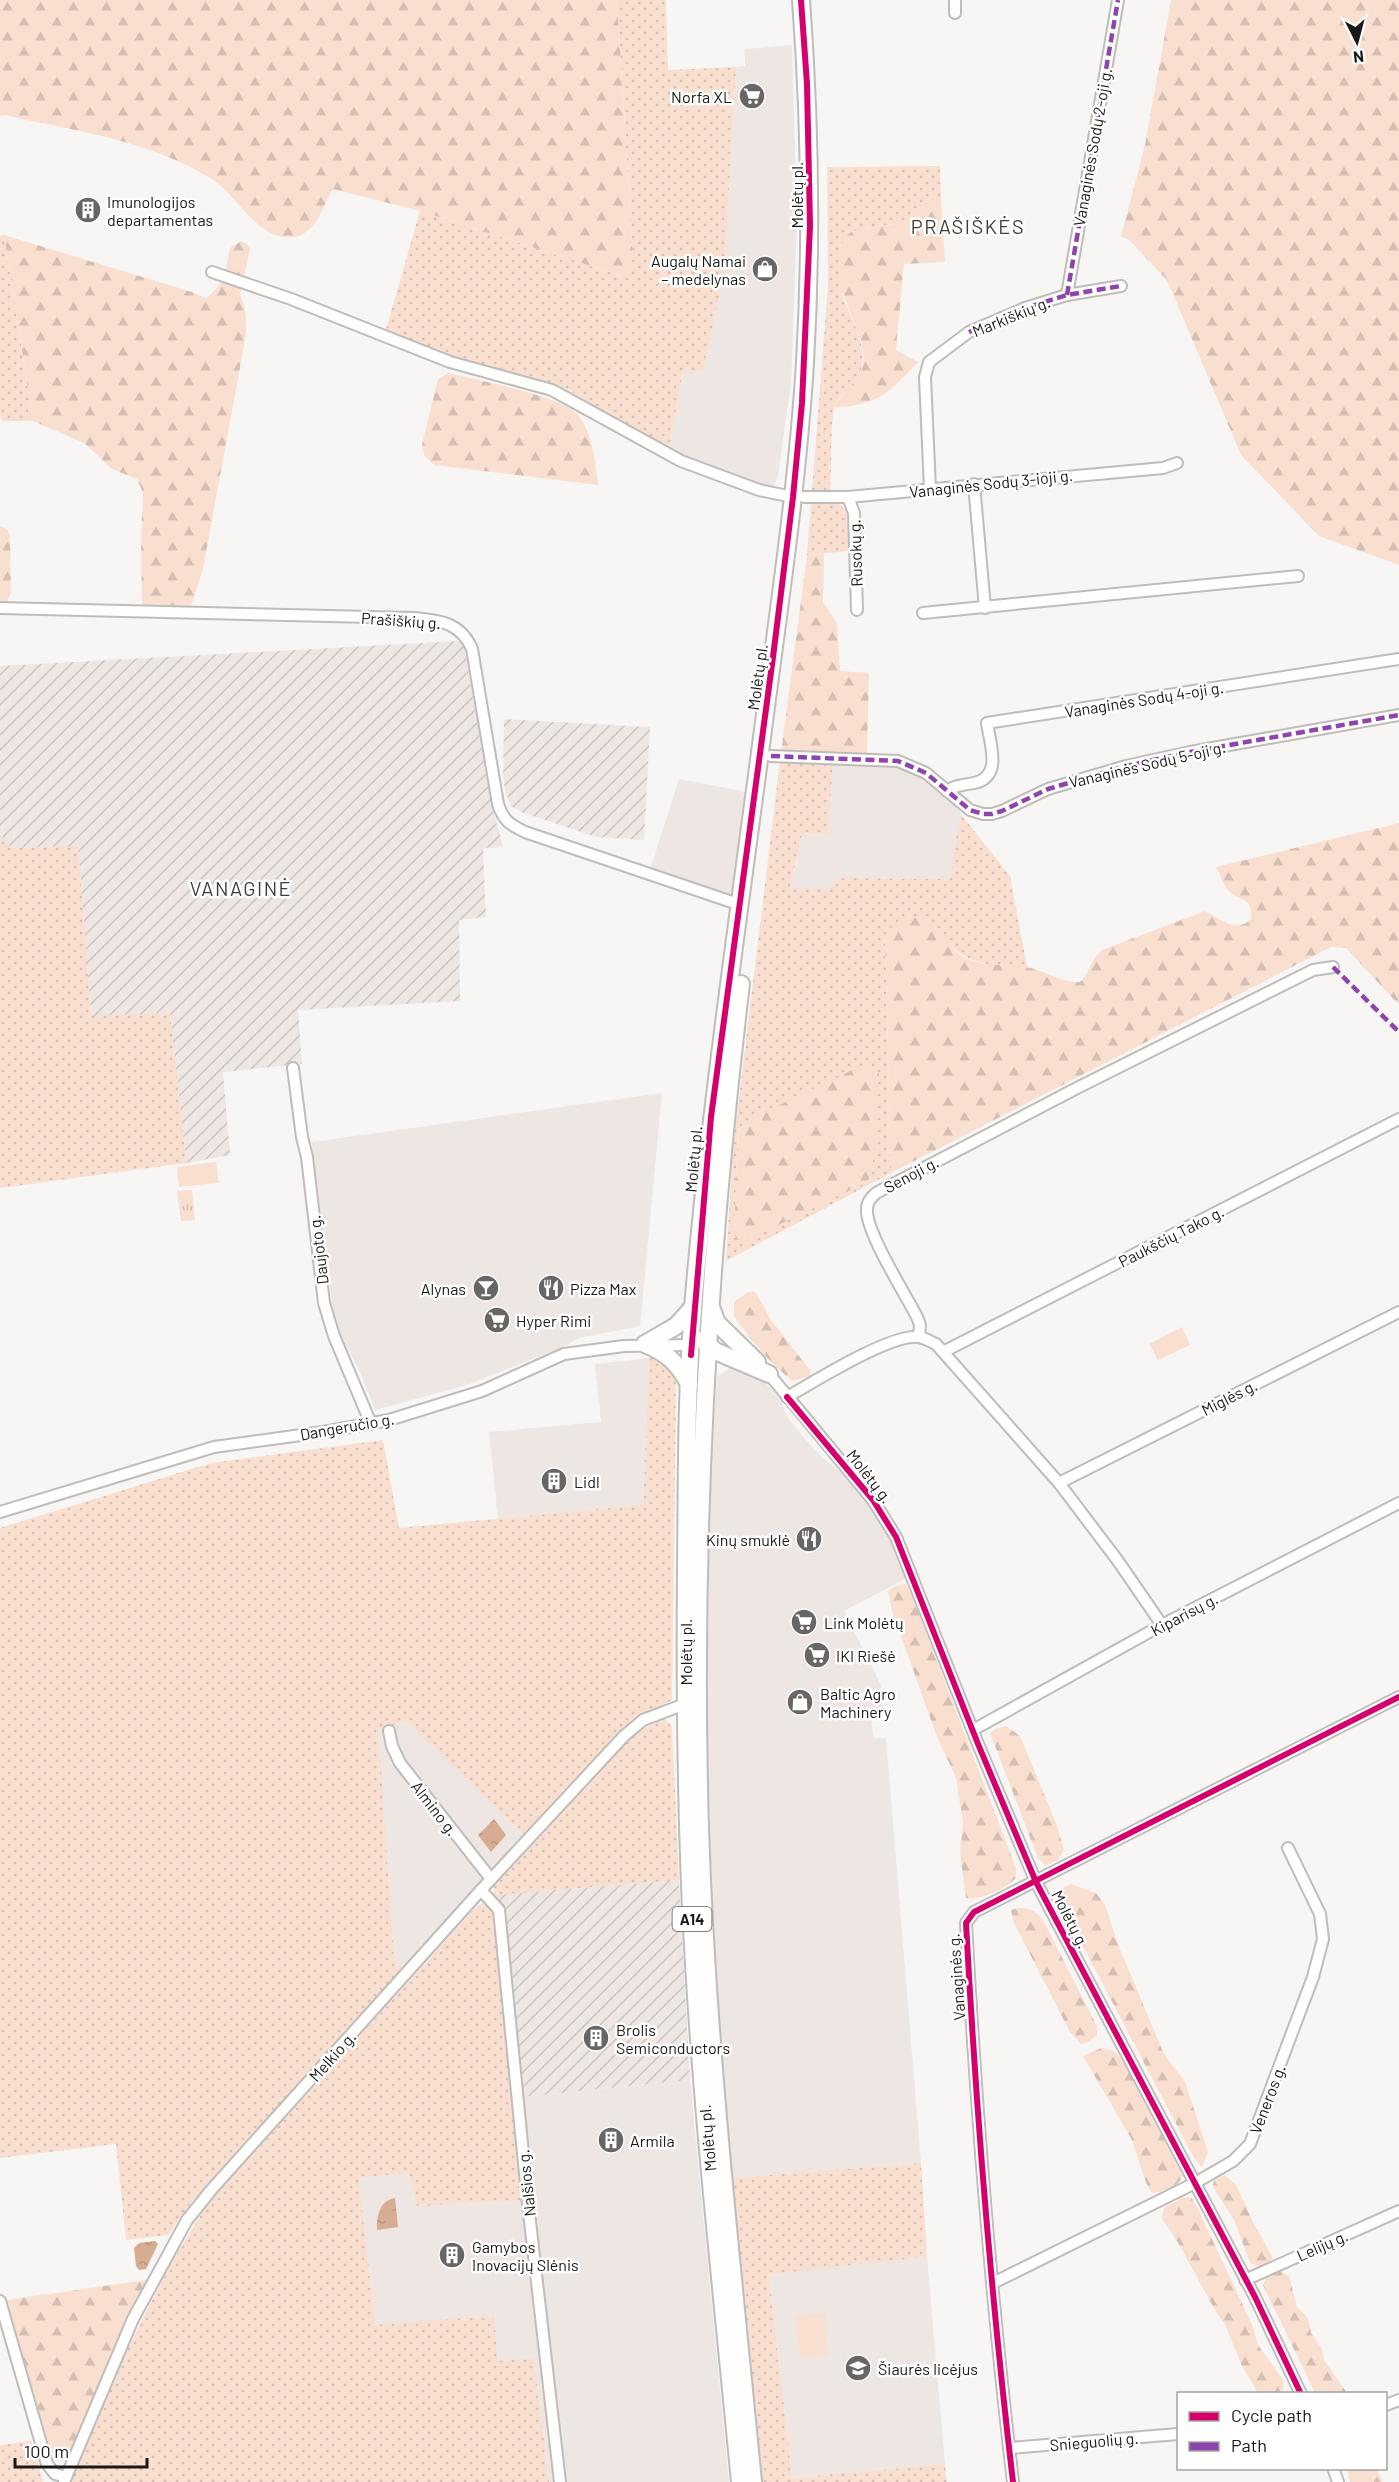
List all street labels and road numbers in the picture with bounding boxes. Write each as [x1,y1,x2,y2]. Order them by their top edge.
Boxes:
street label: Vanaginės Sodų 2-oji g. [1069,66,1115,228]
street label: Molėtų pl. [787,162,806,228]
street label: Markiškių g. [969,292,1053,340]
street label: Vanaginės Sodų 3-ioji g. [908,465,1074,501]
street label: Rusokų g. [844,519,866,587]
street label: Prašiškių g. [360,608,442,632]
street label: Molėtų pl. [743,643,771,711]
street label: Vanaginės Sodų 4-oji g. [1063,677,1225,721]
street label: Vanaginės Sodų 5-oji g. [1067,737,1227,791]
street label: Molėtų pl. [681,1125,705,1193]
street label: Senoji g. [880,1152,942,1196]
street label: Paukščių Tako g. [1115,1201,1227,1271]
street label: Daujoto g. [304,1214,332,1286]
street label: Miglės g. [1198,1375,1260,1419]
street label: Dangeručio g. [298,1408,396,1444]
street label: Molėtų g. [843,1445,897,1507]
street label: Kiparisų g. [1147,1588,1221,1640]
street label: Molėtų pl. [676,1619,695,1685]
street label: Almino g. [408,1777,462,1839]
street label: Molėtų g. [1048,1887,1094,1951]
road number: A14 [672,1907,712,1931]
street label: Vanaginės g. [943,1933,969,2021]
street label: Melkio g. [305,2027,359,2085]
street label: Veneros g. [1245,2062,1289,2136]
street label: Molėtų pl. [695,2104,719,2172]
street label: Nalšios g. [513,2149,539,2217]
street label: Lelijų g. [1293,2225,1351,2265]
street label: Snieguolių g. [1049,2428,1139,2454]

